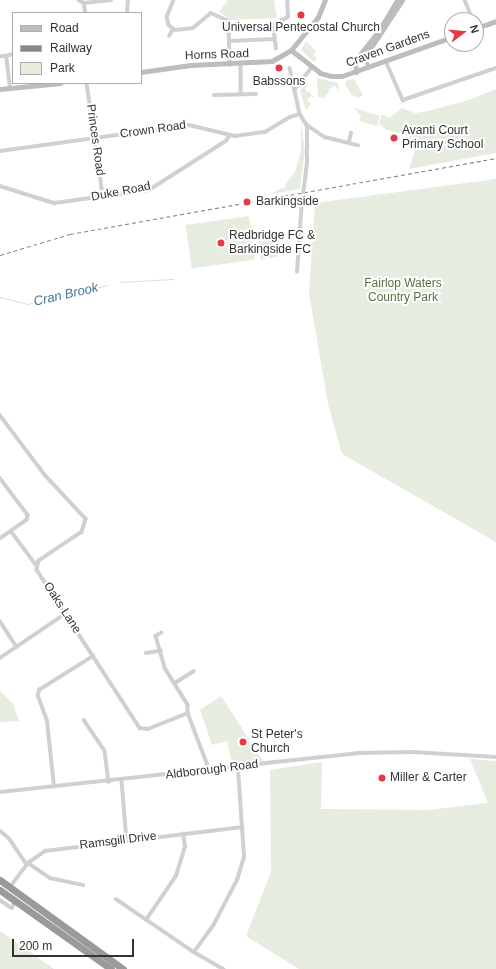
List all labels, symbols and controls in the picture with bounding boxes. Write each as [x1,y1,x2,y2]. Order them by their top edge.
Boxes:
marker: Universal Pentecostal Church [296,10,306,20]
legend [12,12,142,84]
north arrow [444,12,484,52]
text: Road [50,21,79,35]
place label: Universal Pentecostal Church [222,21,380,35]
text: N [468,23,481,34]
street label: Craven Gardens [344,27,432,71]
text: Railway [50,41,92,55]
street label: Horns Road [185,47,249,63]
text: Park [50,61,75,75]
marker: Babssons [274,63,284,73]
place label: Babssons [253,75,305,89]
street label: Princes Road [83,103,107,177]
street label: Crown Road [119,118,187,142]
place label: Avanti Court Primary School [402,124,483,152]
marker: Avanti Court Primary School [389,133,399,143]
street label: Duke Road [90,179,152,205]
place label: Barkingside [256,195,319,209]
marker: Barkingside [241,196,253,208]
place label: Redbridge FC & Barkingside FC [229,229,315,257]
marker: Redbridge FC & Barkingside FC [216,238,226,248]
park label: Fairlop Waters Country Park [364,277,442,305]
water label: Cran Brook [32,280,100,310]
street label: Oaks Lane [40,580,84,636]
place label: St Peter's Church [251,728,303,756]
marker: St Peter's Church [238,737,248,747]
street label: Aldborough Road [165,757,259,783]
place label: Miller & Carter [390,771,467,785]
marker: Miller & Carter [377,773,387,783]
street label: Ramsgill Drive [79,829,157,853]
scale bar [14,931,136,957]
text: 200 m [19,939,52,953]

